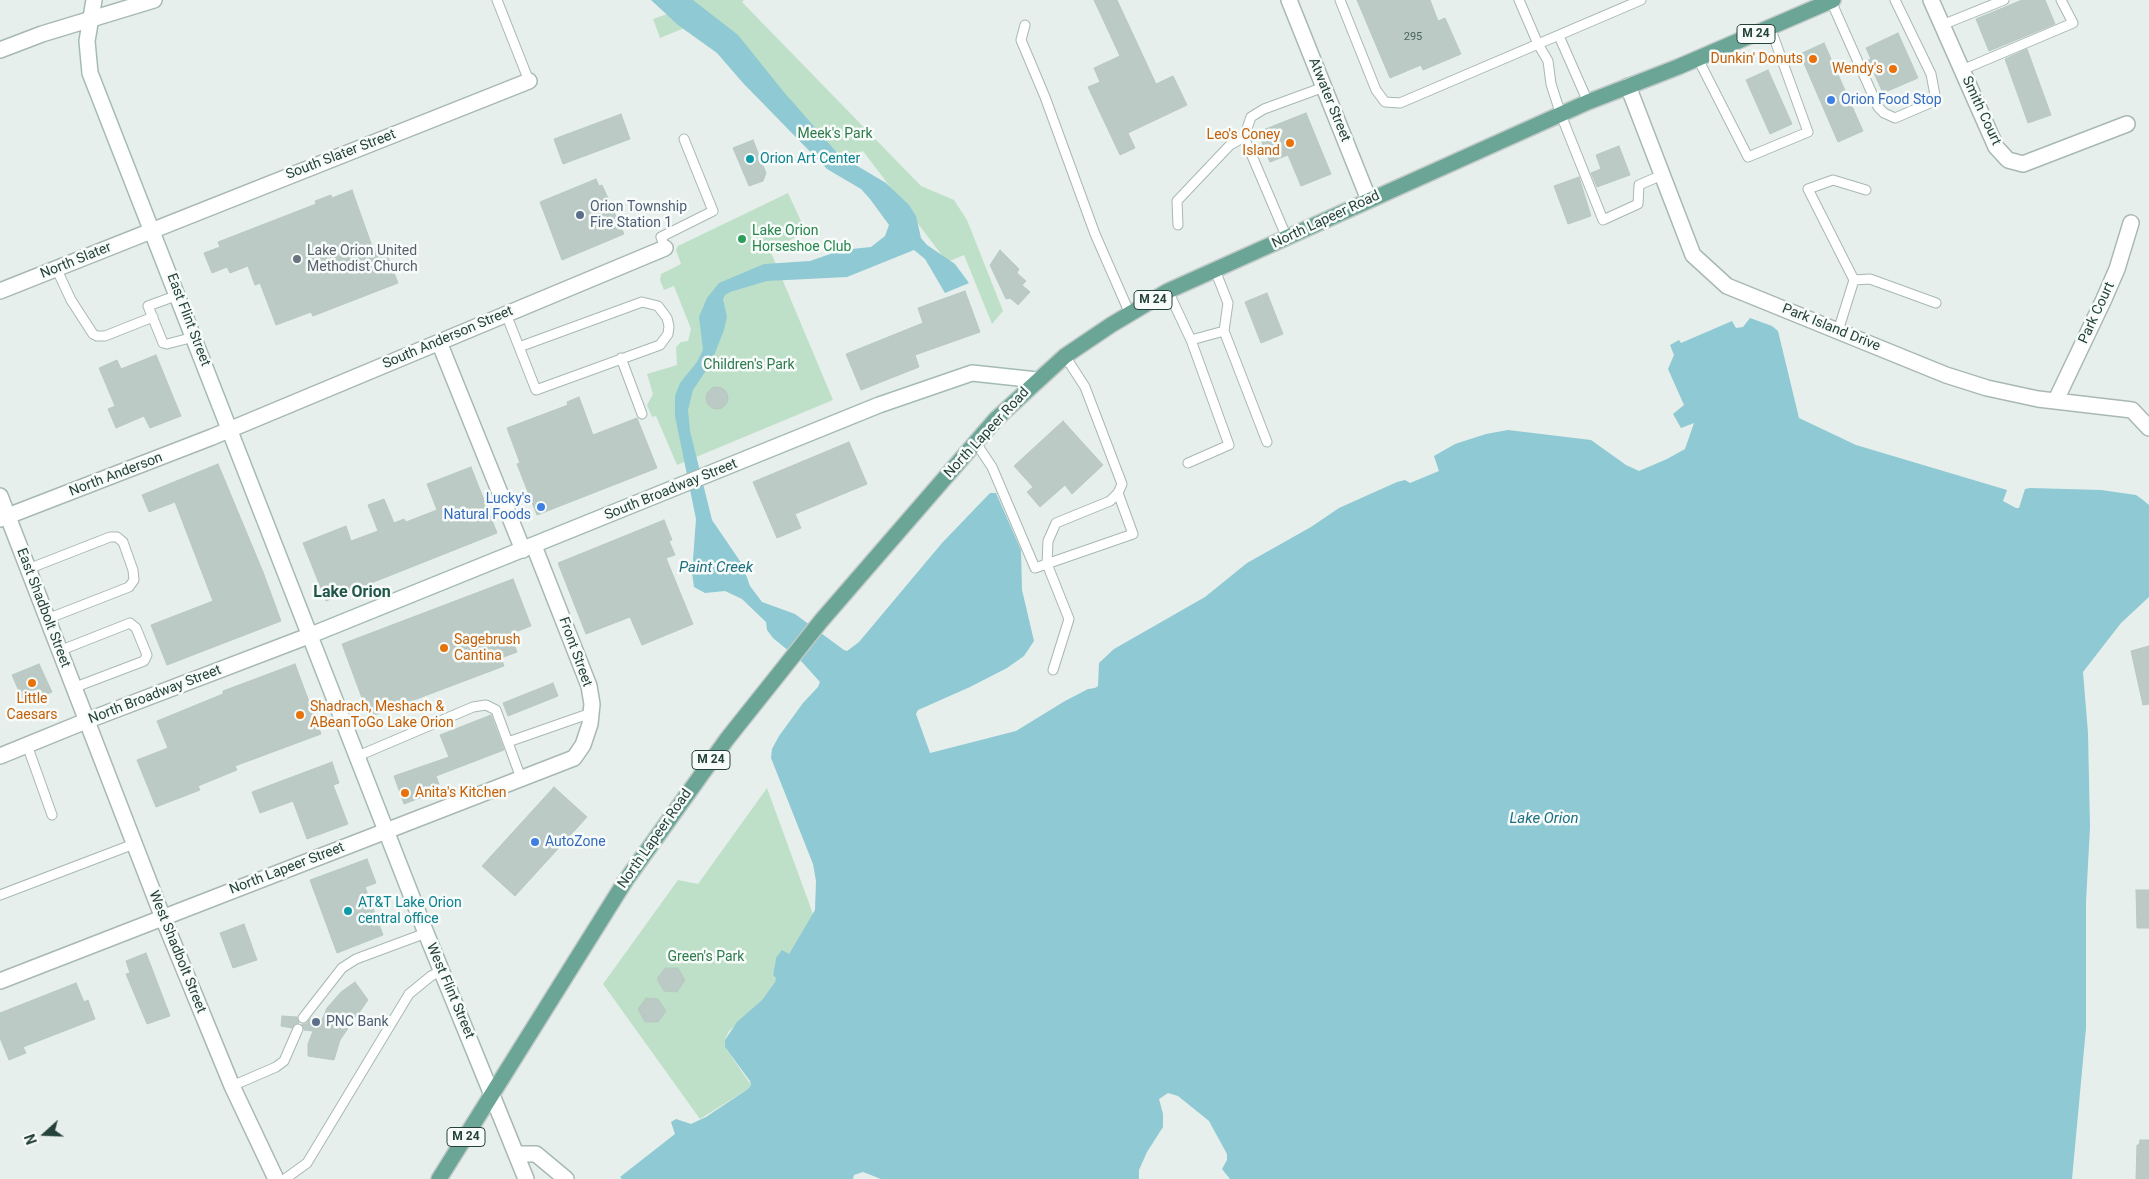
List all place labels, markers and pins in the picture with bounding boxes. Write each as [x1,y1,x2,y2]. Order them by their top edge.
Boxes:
place label: Dunkin' Donuts [1710,51,1803,67]
marker: Dunkin' Donuts [1807,53,1819,65]
place label: Wendy's [1832,61,1883,77]
marker: Wendy's [1887,63,1899,75]
place label: Orion Food Stop [1841,92,1942,108]
marker: Orion Food Stop [1825,94,1837,106]
place label: Leo's Coney Island [1207,127,1280,160]
marker: Leo's Coney Island [1284,137,1296,149]
place label: Orion Art Center [760,151,860,167]
marker: Orion Art Center [744,153,756,165]
place label: Orion Township Fire Station 1 [590,199,687,232]
marker: Orion Township Fire Station 1 [574,209,586,221]
place label: Lake Orion Horseshoe Club [752,223,851,256]
marker: Lake Orion Horseshoe Club [736,233,748,245]
place label: Lake Orion United Methodist Church [307,243,418,276]
marker: Lake Orion United Methodist Church [291,253,303,265]
place label: Lucky's Natural Foods [443,491,531,524]
marker: Lucky's Natural Foods [535,501,547,513]
place label: Sagebrush Cantina [454,632,520,664]
marker: Sagebrush Cantina [438,642,450,654]
marker: Little Caesars [26,677,38,689]
place label: Little Caesars [7,691,57,724]
place label: Shadrach, Meshach & ABeanToGo Lake Orion [310,699,454,732]
marker: Shadrach, Meshach & ABeanToGo Lake Orion [294,709,306,721]
place label: Anita's Kitchen [415,785,507,801]
marker: Anita's Kitchen [399,787,411,799]
place label: AutoZone [545,834,606,850]
marker: AutoZone [529,836,541,848]
place label: AT&T Lake Orion central office [358,895,462,928]
marker: AT&T Lake Orion central office [342,905,354,917]
place label: PNC Bank [326,1014,389,1030]
marker: PNC Bank [310,1016,322,1028]

